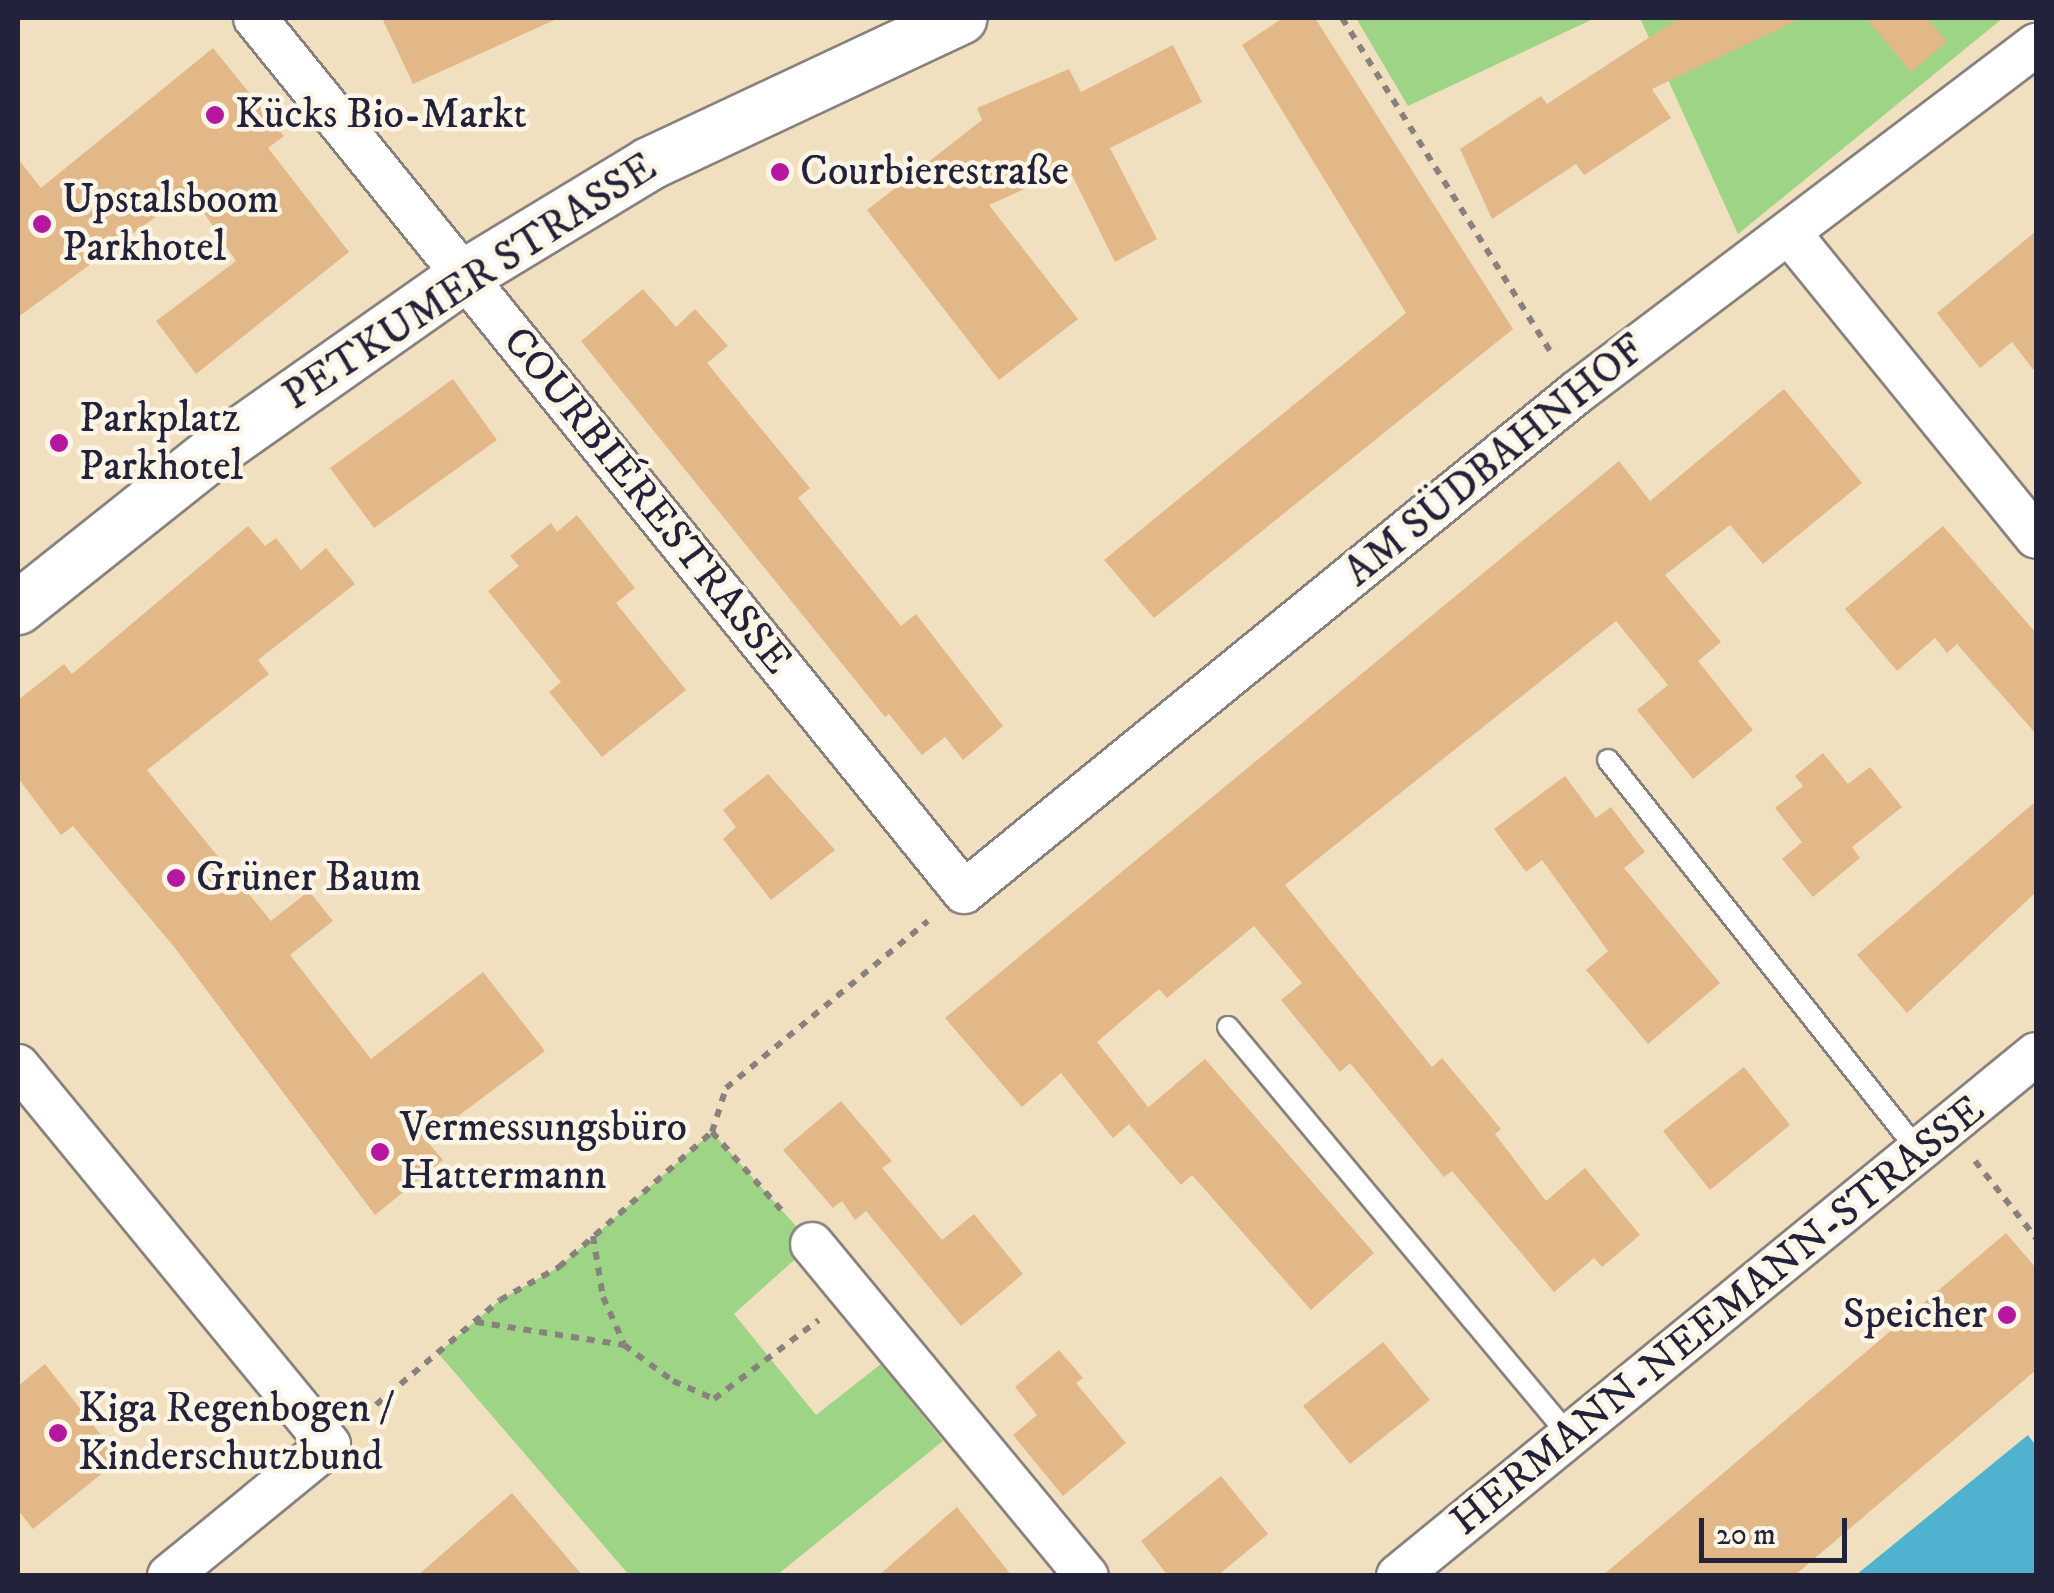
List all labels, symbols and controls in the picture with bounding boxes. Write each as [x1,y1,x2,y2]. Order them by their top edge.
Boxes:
place label: Kücks Bio-Markt [235,90,527,140]
marker: Kücks Bio-Markt [204,104,226,126]
street label: PETKUMER STRASSE [274,142,666,422]
place label: Courbierestraße [800,147,1069,197]
marker: Courbierestraße [769,161,791,183]
place label: Upstalsboom Parkhotel [62,175,279,274]
marker: Upstalsboom Parkhotel [31,213,53,235]
street label: COURBIÉRESTRASSE [492,317,802,685]
street label: AM SÜDBAHNHOF [1334,324,1656,598]
place label: Parkplatz Parkhotel [79,394,243,492]
marker: Parkplatz Parkhotel [48,432,70,454]
place label: Grüner Baum [196,853,421,903]
marker: Grüner Baum [165,867,187,889]
street label: HERMANN-NEEMANN-STRASSE [1441,1085,1995,1547]
place label: Vermessungsbüro Hattermann [400,1103,687,1202]
marker: Vermessungsbüro Hattermann [369,1141,391,1163]
place label: Speicher [1843,1290,1987,1340]
marker: Speicher [1996,1304,2018,1326]
place label: Kiga Regenbogen / Kinderschutzbund [78,1384,391,1482]
marker: Kiga Regenbogen / Kinderschutzbund [47,1422,69,1444]
scale bar [1704,1498,1852,1560]
text: 20 m [1716,1517,1776,1554]

